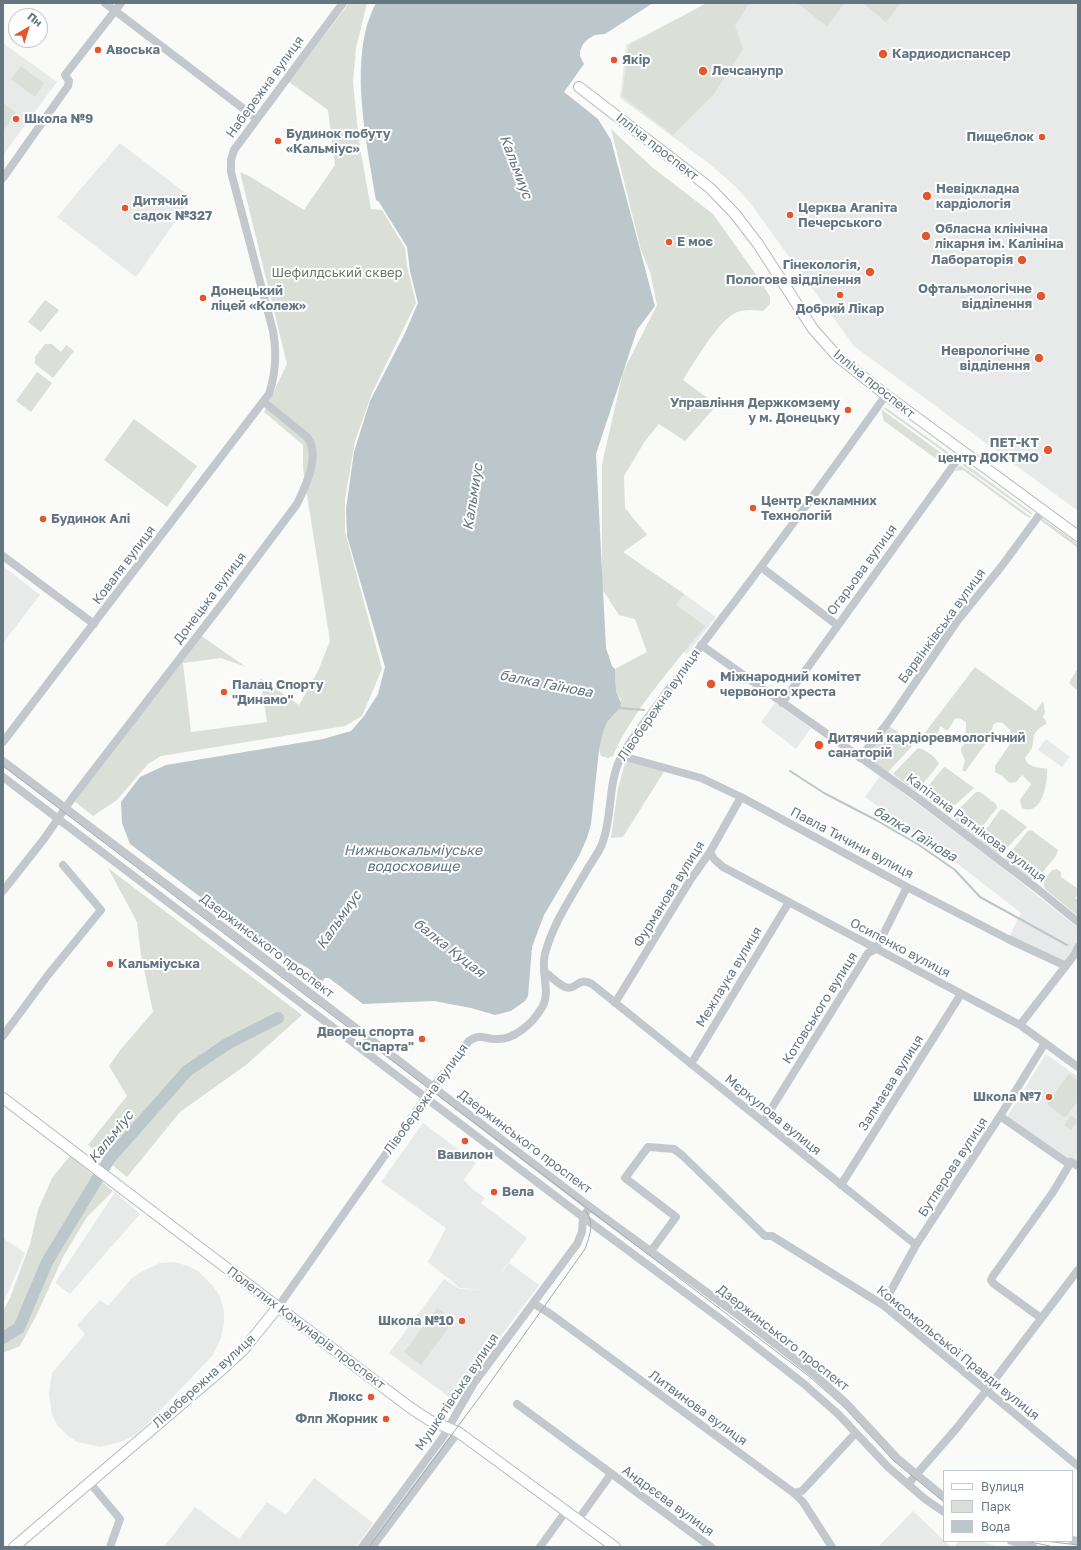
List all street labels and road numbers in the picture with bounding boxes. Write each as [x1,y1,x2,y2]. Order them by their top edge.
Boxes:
street label: Набережна вулиця [223,33,307,141]
street label: Ілліча проспект [613,110,701,184]
street label: Ілліча проспект [830,346,918,422]
street label: Огарьова вулиця [824,521,900,619]
street label: Коваля вулиця [89,522,159,608]
street label: Донецька вулиця [170,549,250,647]
street label: Барвінківська вулиця [895,566,989,686]
street label: Лівобережна вулиця [615,646,703,764]
street label: Капітана Ратнікова вулиця [903,770,1049,886]
street label: Павла Тичини вулиця [788,804,916,882]
street label: Фурманова вулиця [630,838,708,950]
street label: Дзержинського проспект [197,891,337,1001]
street label: Осипенко вулиця [847,915,953,981]
street label: Межлаука вулиця [693,924,765,1030]
street label: Котовського вулиця [779,949,861,1067]
street label: Залмаєва вулиця [855,1032,927,1134]
street label: Лівобережна вулиця [381,1041,471,1157]
street label: Мєркулова вулиця [722,1071,824,1159]
street label: Дзержинського проспект [455,1087,595,1197]
street label: Бутлерова вулиця [915,1114,991,1220]
street label: Полеглих Комунарів проспект [224,1263,388,1393]
street label: Дзержинського проспект [714,1282,852,1394]
street label: Комсомольської Правди вулиця [873,1282,1043,1424]
street label: Мушкетівська вулиця [412,1330,502,1454]
street label: Лівобережна вулиця [149,1331,259,1431]
street label: Литвинова вулиця [646,1367,750,1449]
street label: Андрєєва вулиця [619,1462,717,1540]

